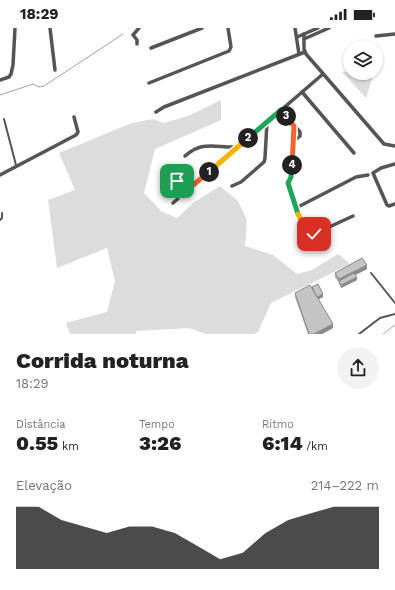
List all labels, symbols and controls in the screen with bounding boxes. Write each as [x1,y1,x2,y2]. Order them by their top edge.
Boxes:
text: 18:29 [20,5,59,23]
map controls [343,40,383,80]
button: layers [343,40,383,80]
pin: 3 [276,106,296,126]
text: 3 [283,109,289,122]
pin: 2 [238,128,258,148]
text: 2 [245,131,251,144]
pin: 4 [282,155,302,175]
text: 4 [288,158,296,171]
pin: 1 [199,162,219,182]
pin [160,164,194,198]
text: 1 [207,165,211,178]
icon: arrive [166,170,188,192]
pin [297,217,331,251]
icon: check [303,223,325,245]
button: share [337,347,379,389]
text: Corrida noturna [16,348,189,373]
text: 18:29 [16,376,49,391]
text: Distância [16,418,66,431]
text: Tempo [139,418,175,431]
text: Ritmo [262,418,294,431]
text: 0.55 [16,431,58,455]
text: 3:26 [139,431,181,455]
text: 6:14 [262,431,303,455]
text: km [58,440,79,453]
text: /km [303,440,328,453]
text: Elevação [16,478,72,493]
text: 214–222 m [311,478,379,493]

